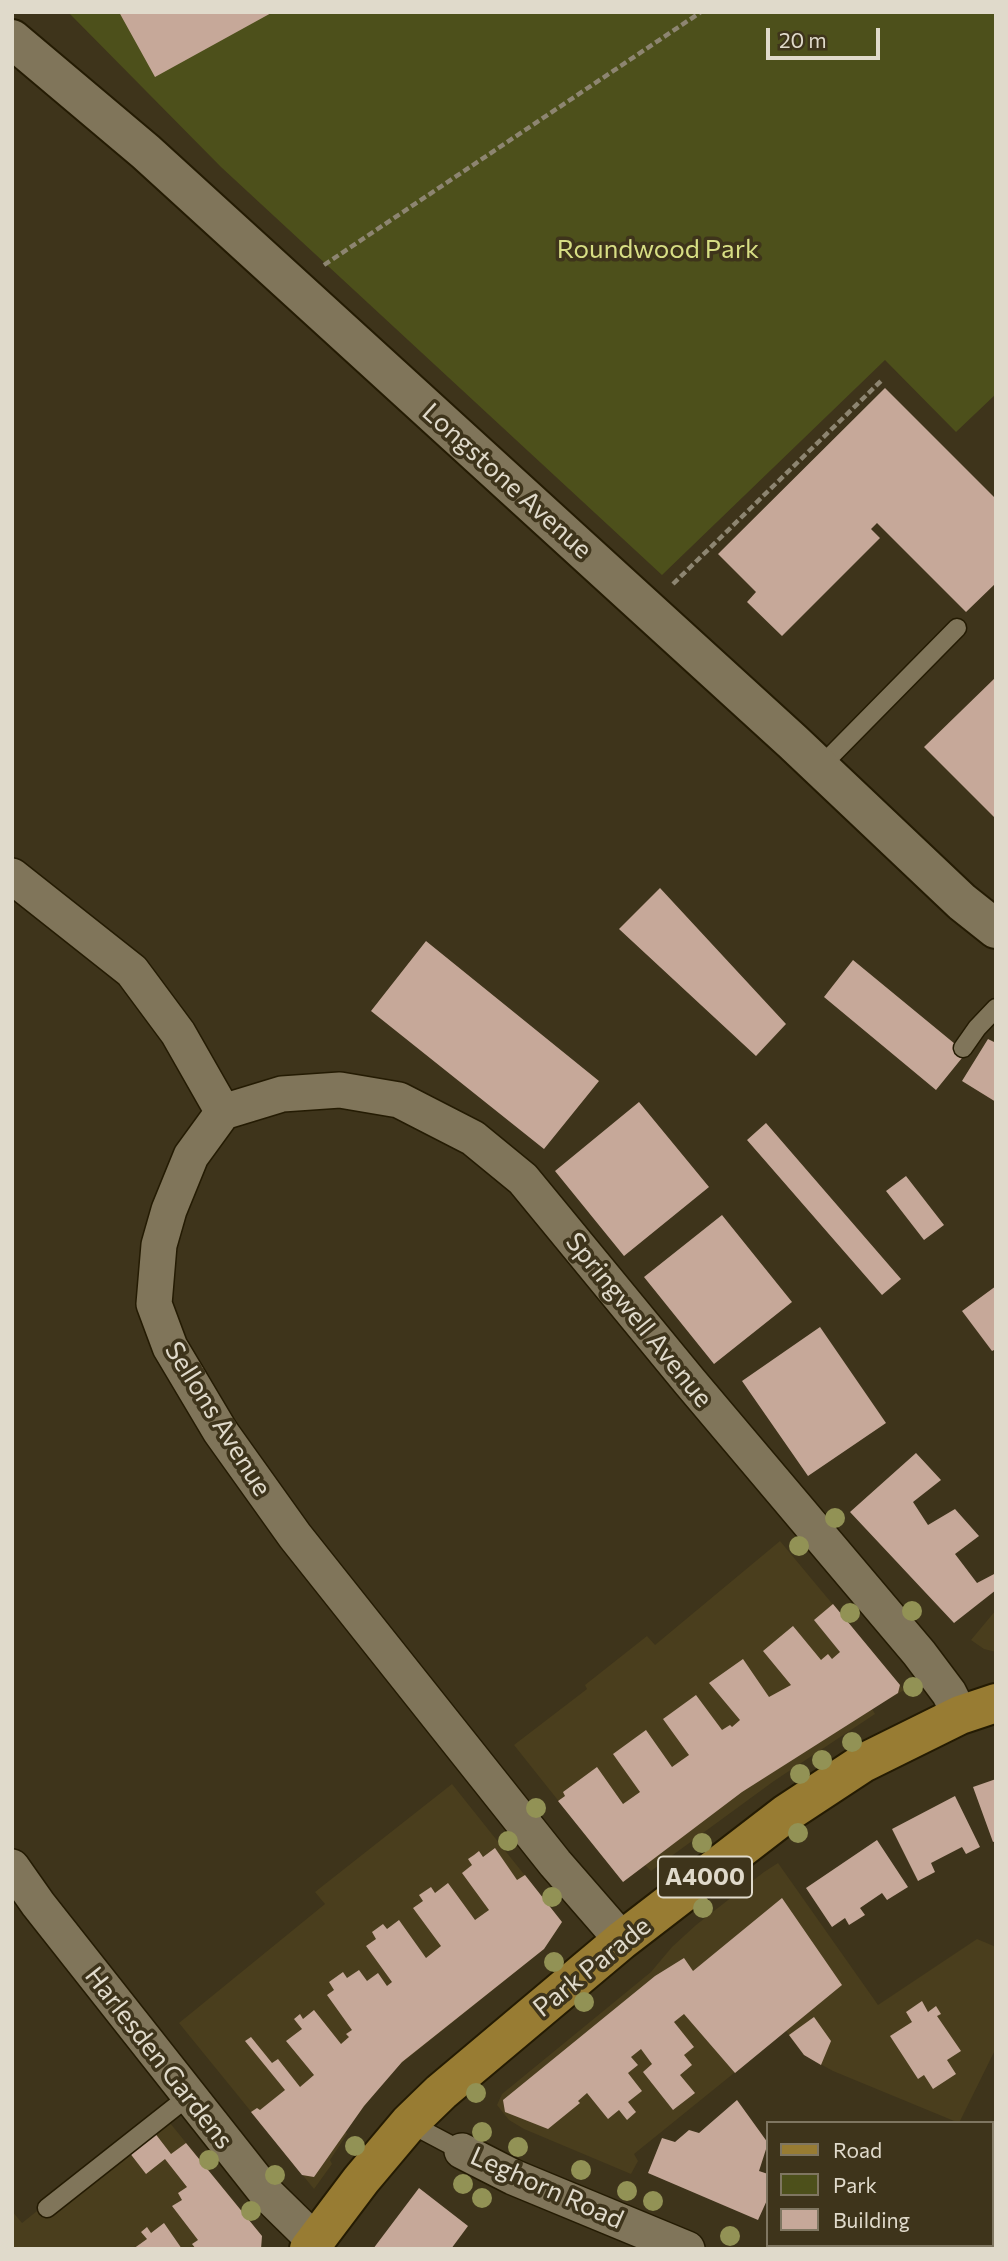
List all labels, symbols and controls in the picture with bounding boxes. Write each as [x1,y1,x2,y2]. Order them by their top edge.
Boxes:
scale bar [770,14,884,58]
text: 20 m [779,27,827,52]
park label: Roundwood Park [557,233,759,265]
street label: Longstone Avenue [416,397,598,565]
street label: Springwell Avenue [559,1226,719,1414]
street label: Sellons Avenue [158,1336,278,1502]
road number: A4000 [658,1856,752,1898]
street label: Park Parade [527,1910,657,2024]
street label: Harlesden Gardens [78,1961,240,2155]
legend [766,2121,994,2247]
text: Road [833,2137,882,2162]
street label: Leghorn Road [466,2140,628,2236]
text: Park [833,2172,877,2197]
text: Building [833,2207,910,2232]

